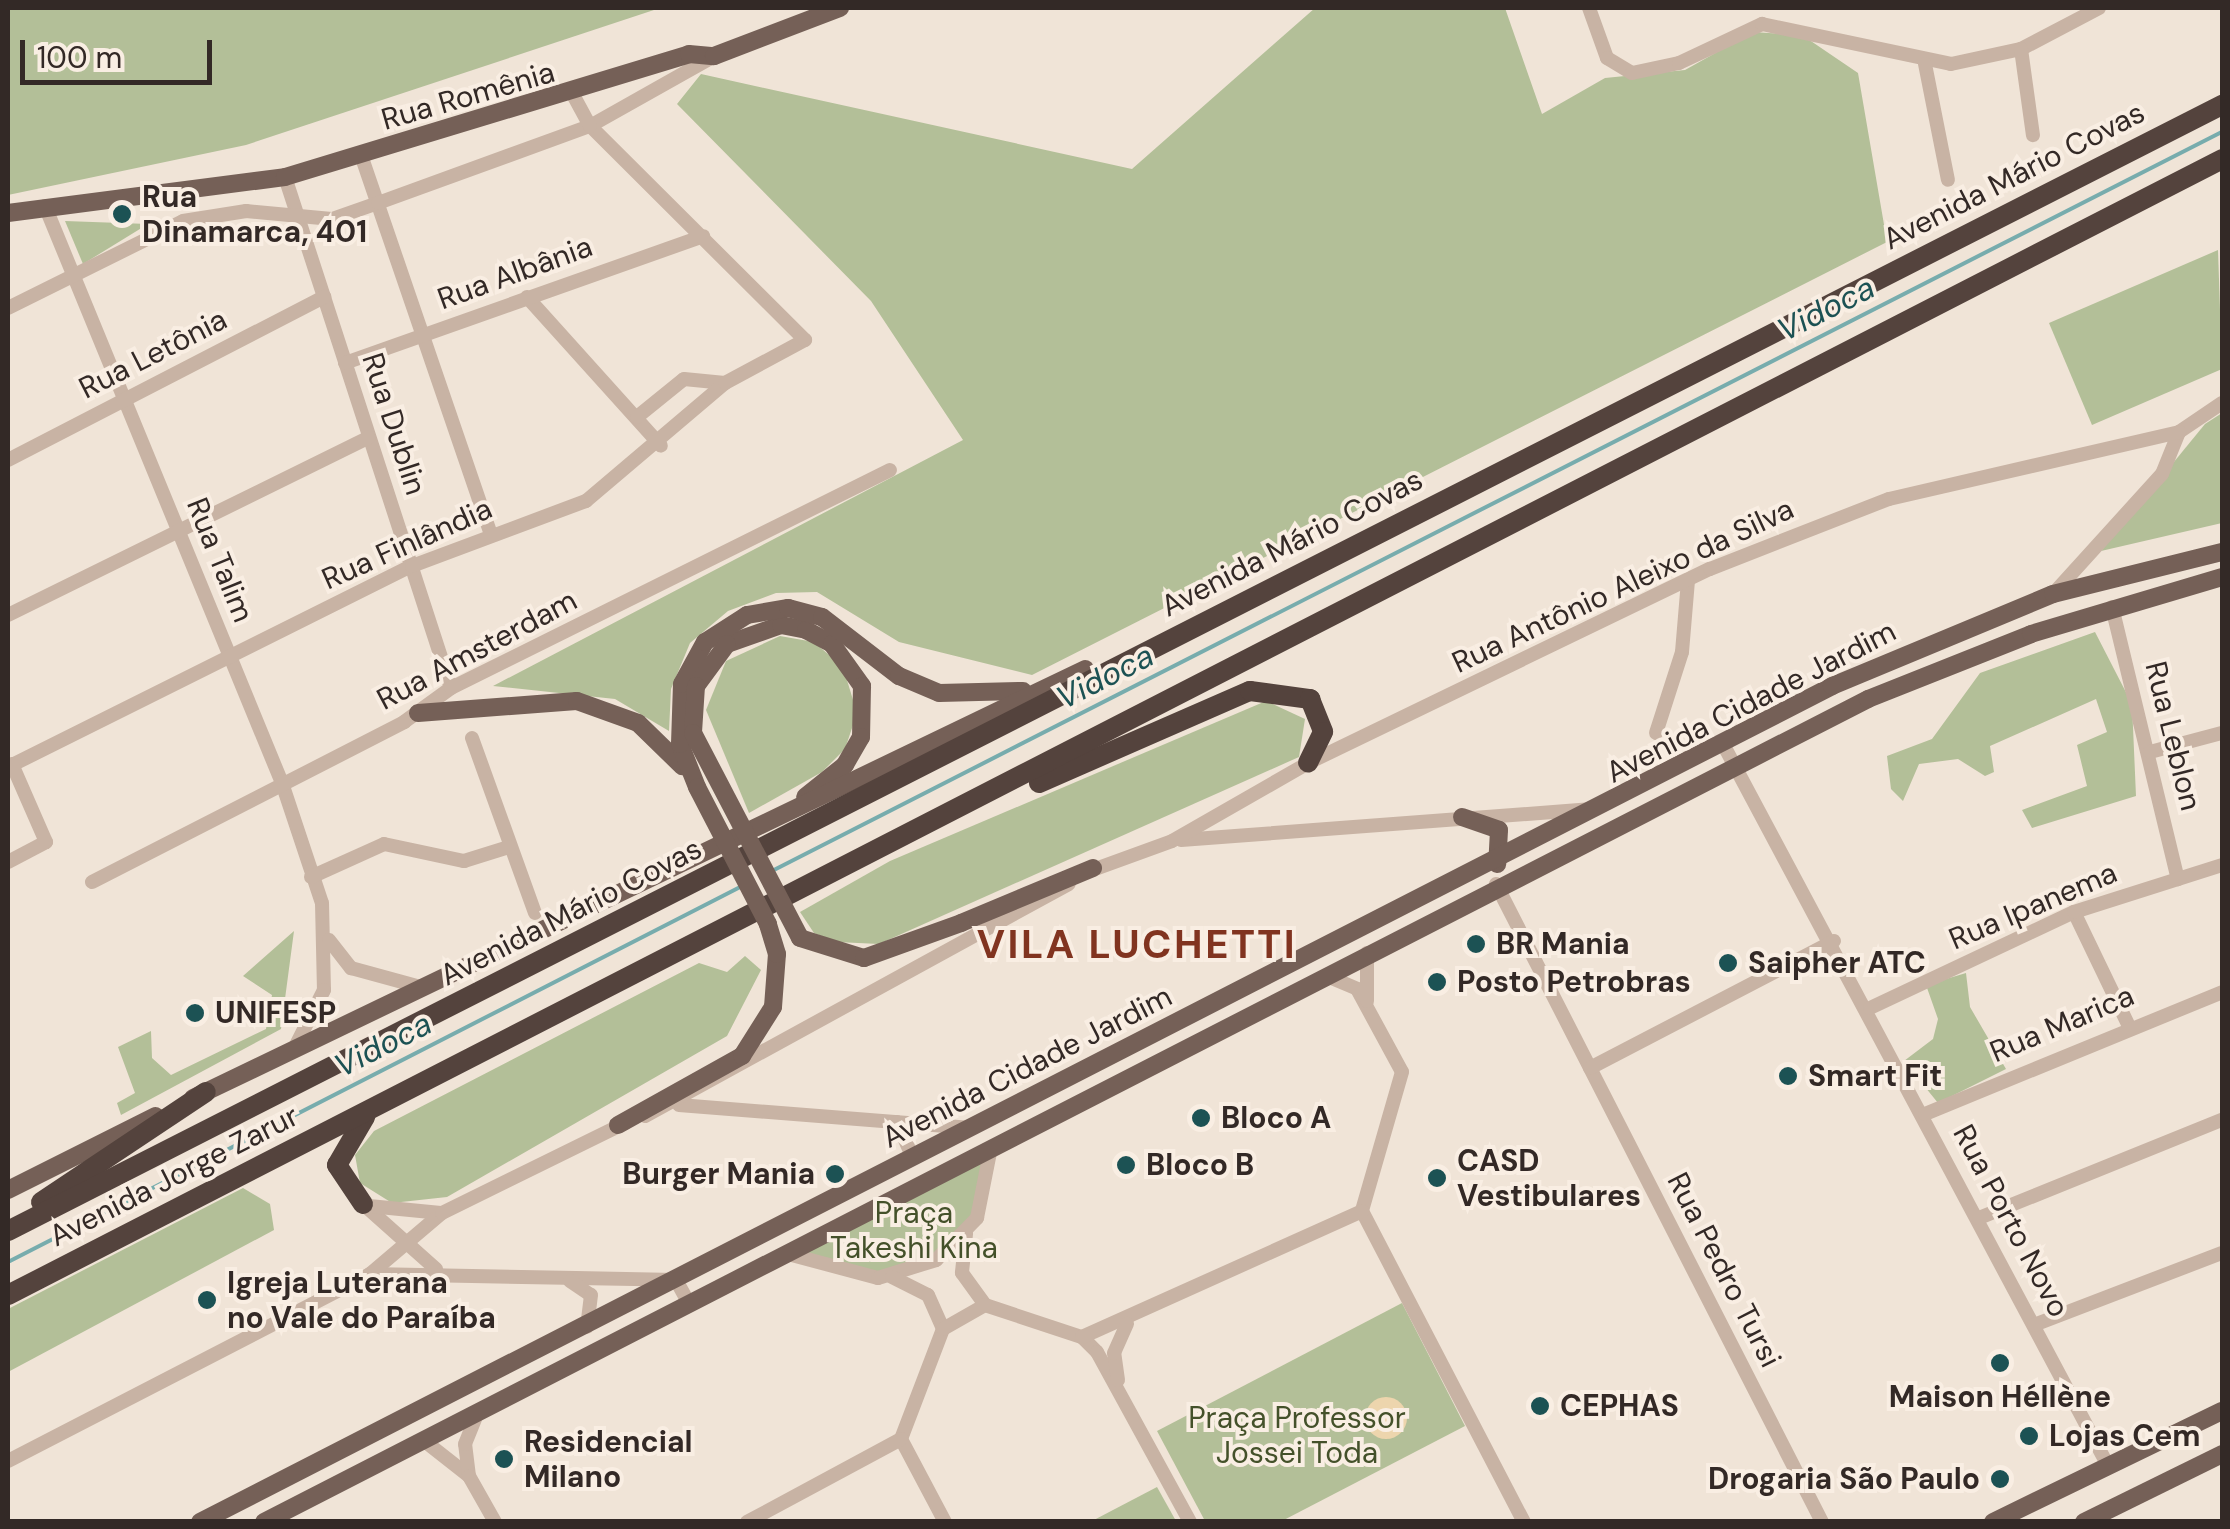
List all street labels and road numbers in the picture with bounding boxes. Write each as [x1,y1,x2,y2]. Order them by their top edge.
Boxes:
street label: Rua Romênia [377,54,559,138]
street label: Avenida Mário Covas [1877,94,2151,258]
street label: Rua Albânia [433,228,597,318]
street label: Rua Letônia [73,301,233,407]
street label: Rua Dublin [354,349,434,499]
street label: Avenida Mário Covas [1155,461,1429,625]
street label: Rua Finlândia [316,490,498,598]
street label: Rua Antônio Aleixo da Silva [1447,491,1799,681]
street label: Rua Talim [179,493,261,627]
street label: Rua Amsterdam [371,582,583,718]
street label: Avenida Cidade Jardim [1600,613,1902,791]
street label: Rua Leblon [2137,658,2209,814]
street label: Avenida Mário Covas [434,830,708,994]
street label: Rua Ipanema [1944,855,2122,957]
street label: Avenida Cidade Jardim [876,978,1178,1156]
street label: Rua Marica [1985,978,2139,1070]
street label: Avenida Jorge Zarur [43,1098,305,1254]
street label: Rua Porto Novo [1945,1119,2077,1323]
street label: Rua Pedro Tursi [1659,1167,1789,1373]

